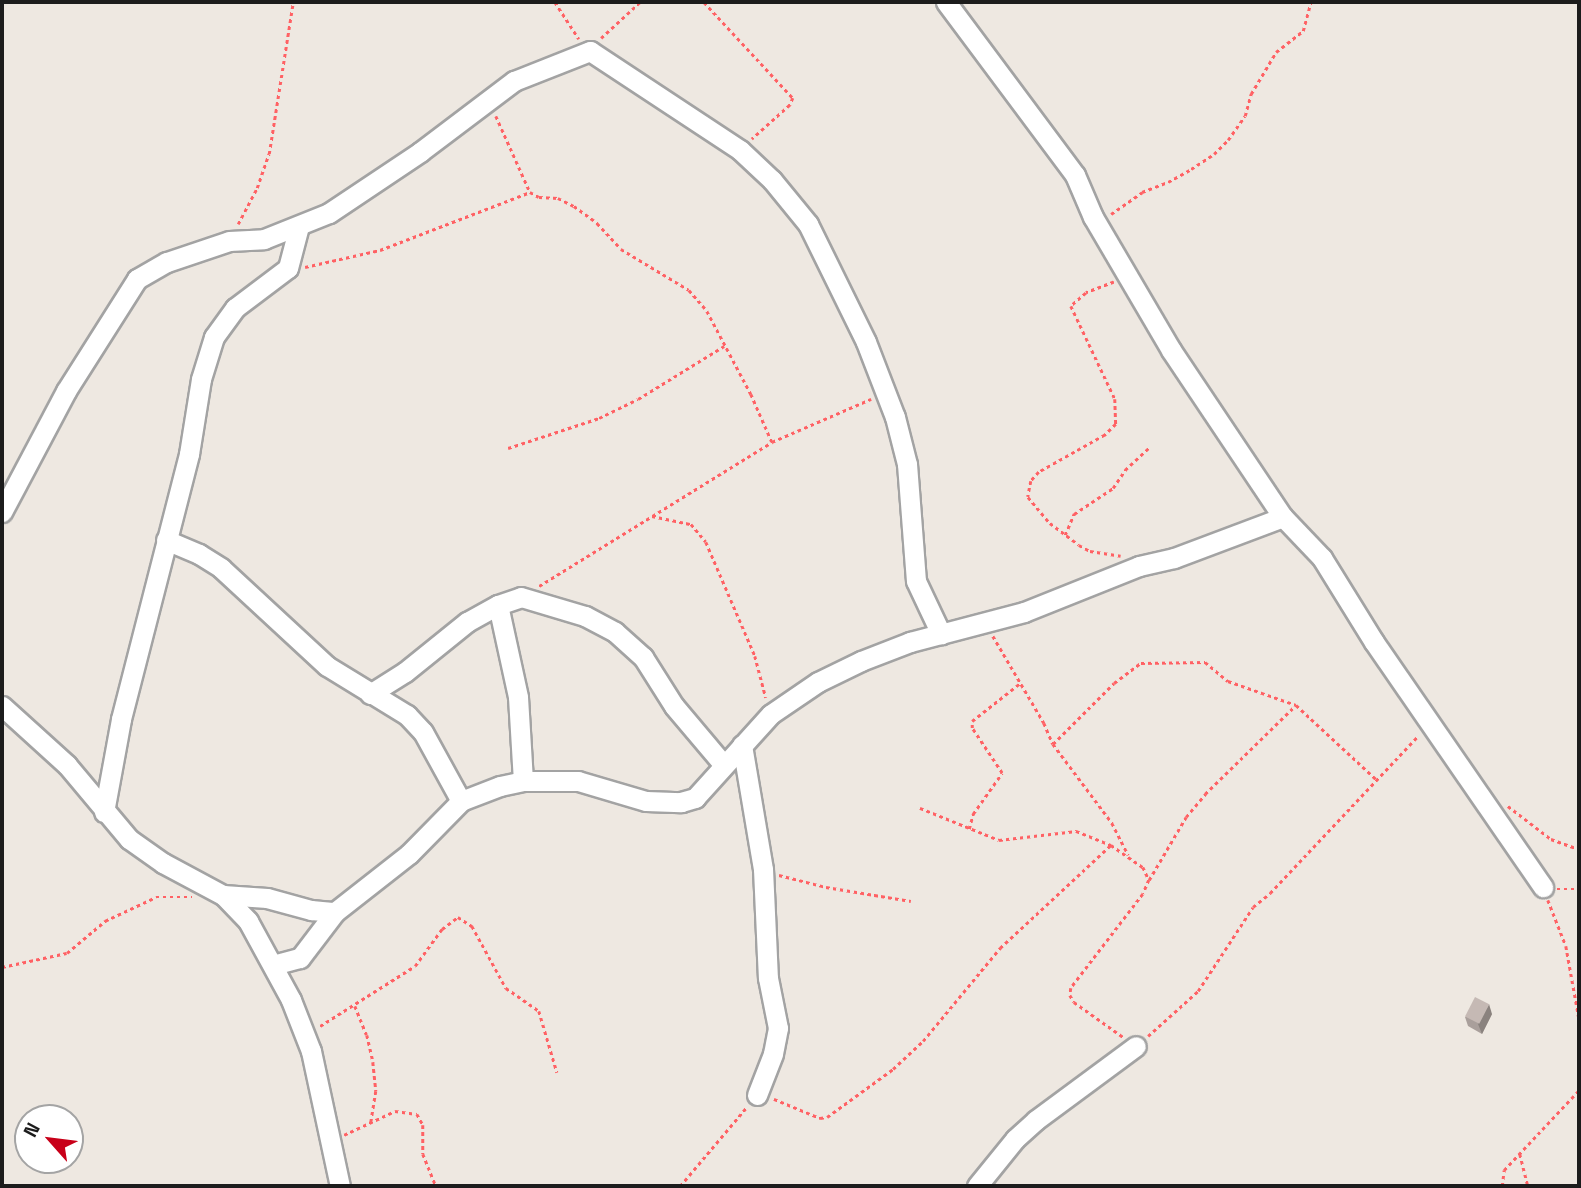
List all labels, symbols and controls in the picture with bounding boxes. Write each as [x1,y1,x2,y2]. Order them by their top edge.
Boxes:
north arrow [14,1104,84,1174]
text: N [18,1118,46,1141]

